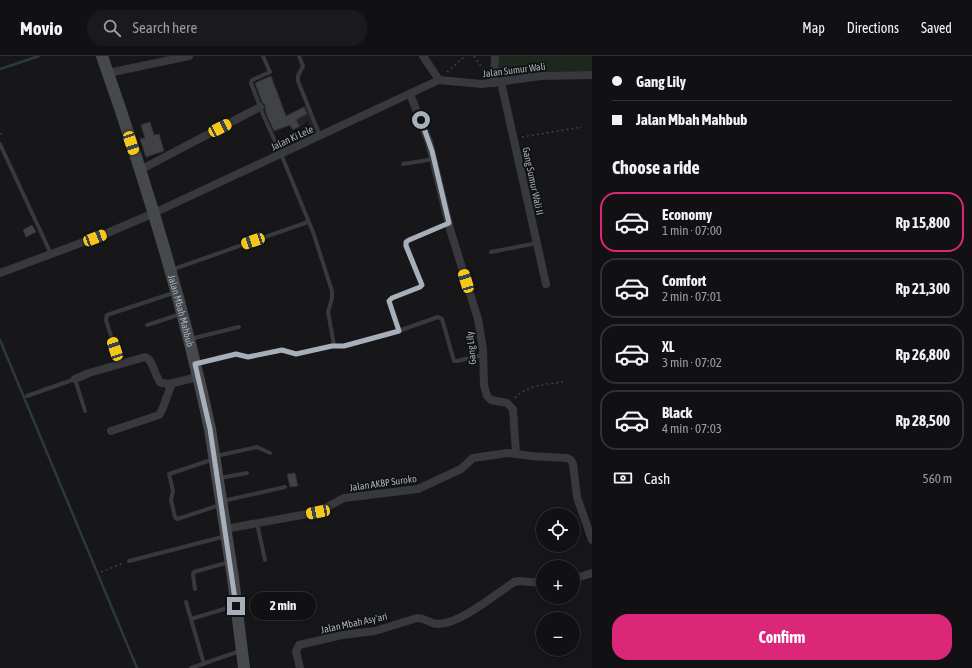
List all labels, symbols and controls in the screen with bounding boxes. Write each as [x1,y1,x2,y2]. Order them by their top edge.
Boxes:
search box [87,10,367,46]
text: Movio [20,17,63,39]
icon: search [101,17,123,39]
text: Search here [133,19,197,36]
text: Map [802,20,825,36]
text: Directions [847,20,899,36]
text: Saved [921,20,952,36]
street label: Jalan Sumur Wali [482,61,546,79]
text: Gang Lily [636,73,686,90]
route start [412,111,430,129]
text: Jalan Mbah Mahbub [636,111,747,128]
car [207,117,233,139]
street label: Jalan Ki Lele [269,123,315,153]
car [122,130,140,156]
street label: Gang Sumur Wali II [520,146,546,216]
text: Choose a ride [612,157,700,178]
icon: car [614,204,650,240]
text: Economy [662,206,712,223]
text: Rp 15,800 [895,214,950,231]
text: 1 min · 07:00 [662,223,722,238]
car [82,228,108,248]
car [240,231,266,251]
car [457,268,475,294]
icon: car [614,270,650,306]
text: Comfort [662,272,706,289]
street label: Jalan Mbah Mahbub [167,273,196,348]
text: Rp 21,300 [895,280,950,297]
text: 2 min · 07:01 [662,289,722,304]
street label: Gang Lily [464,331,478,365]
car [106,336,124,362]
icon: car [614,336,650,372]
text: XL [662,338,675,355]
text: Rp 26,800 [895,346,950,363]
text: 3 min · 07:02 [662,355,722,370]
icon: car [614,402,650,438]
text: Black [662,404,692,421]
text: Rp 28,500 [895,412,950,429]
text: 4 min · 07:03 [662,421,722,436]
icon: cash [612,467,634,489]
text: Cash [644,470,670,487]
text: 560 m [923,471,952,486]
street label: Jalan AKBP Suroko [349,473,418,493]
car [305,504,331,520]
map controls [536,508,580,656]
button: locate [536,508,580,552]
button: + [536,560,580,604]
callout: 2 min [250,592,316,620]
route end [227,597,245,615]
text: 2 min [270,598,296,613]
street label: Jalan Mbah Asy'ari [320,611,388,635]
button: − [536,612,580,656]
button: Confirm [612,614,952,660]

